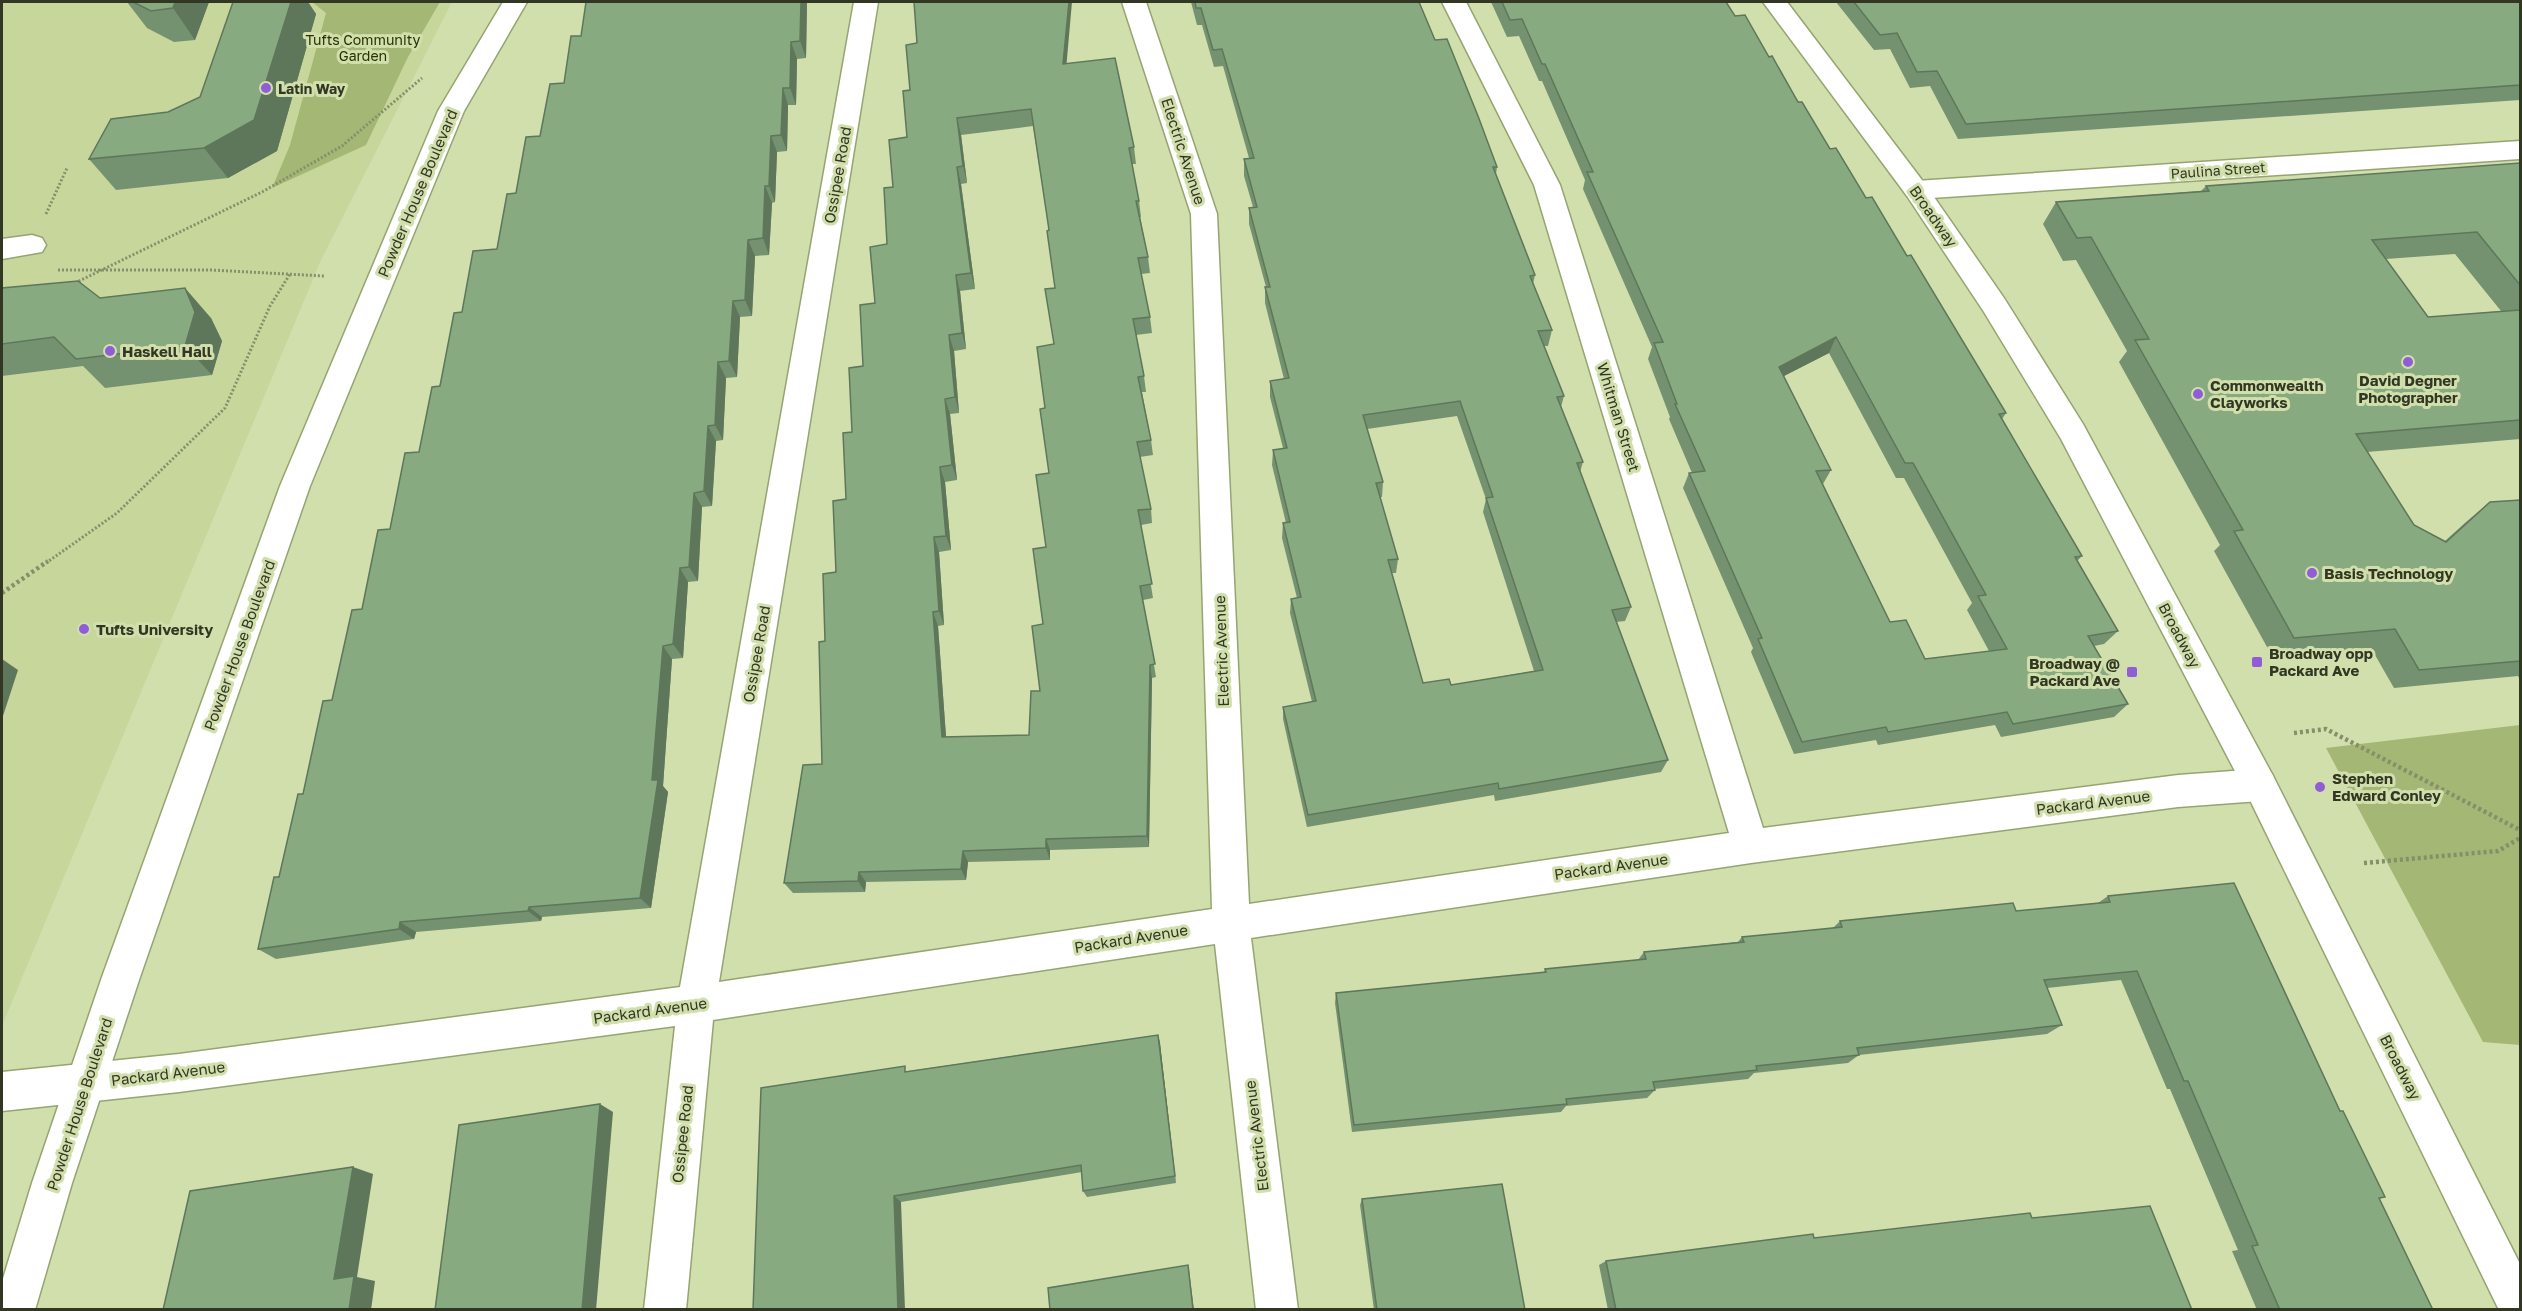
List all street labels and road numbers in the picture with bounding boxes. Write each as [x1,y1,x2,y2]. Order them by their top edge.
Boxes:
street label: Electric Avenue [1158,95,1210,207]
street label: Powder House Boulevard [373,106,461,280]
street label: Ossipee Road [820,125,854,225]
street label: Paulina Street [2170,158,2266,182]
street label: Broadway [1906,182,1962,251]
street label: Whitman Street [1594,360,1644,474]
street label: Powder House Boulevard [200,557,278,733]
street label: Electric Avenue [1210,595,1232,707]
street label: Broadway [2155,599,2205,671]
street label: Ossipee Road [739,604,773,704]
street label: Packard Avenue [2035,786,2151,818]
street label: Packard Avenue [1553,849,1669,883]
street label: Packard Avenue [1073,920,1189,956]
street label: Packard Avenue [592,993,708,1027]
street label: Powder House Boulevard [43,1015,115,1193]
street label: Broadway [2377,1031,2425,1103]
street label: Packard Avenue [110,1057,226,1089]
street label: Electric Avenue [1240,1079,1272,1192]
street label: Ossipee Road [668,1084,696,1184]

